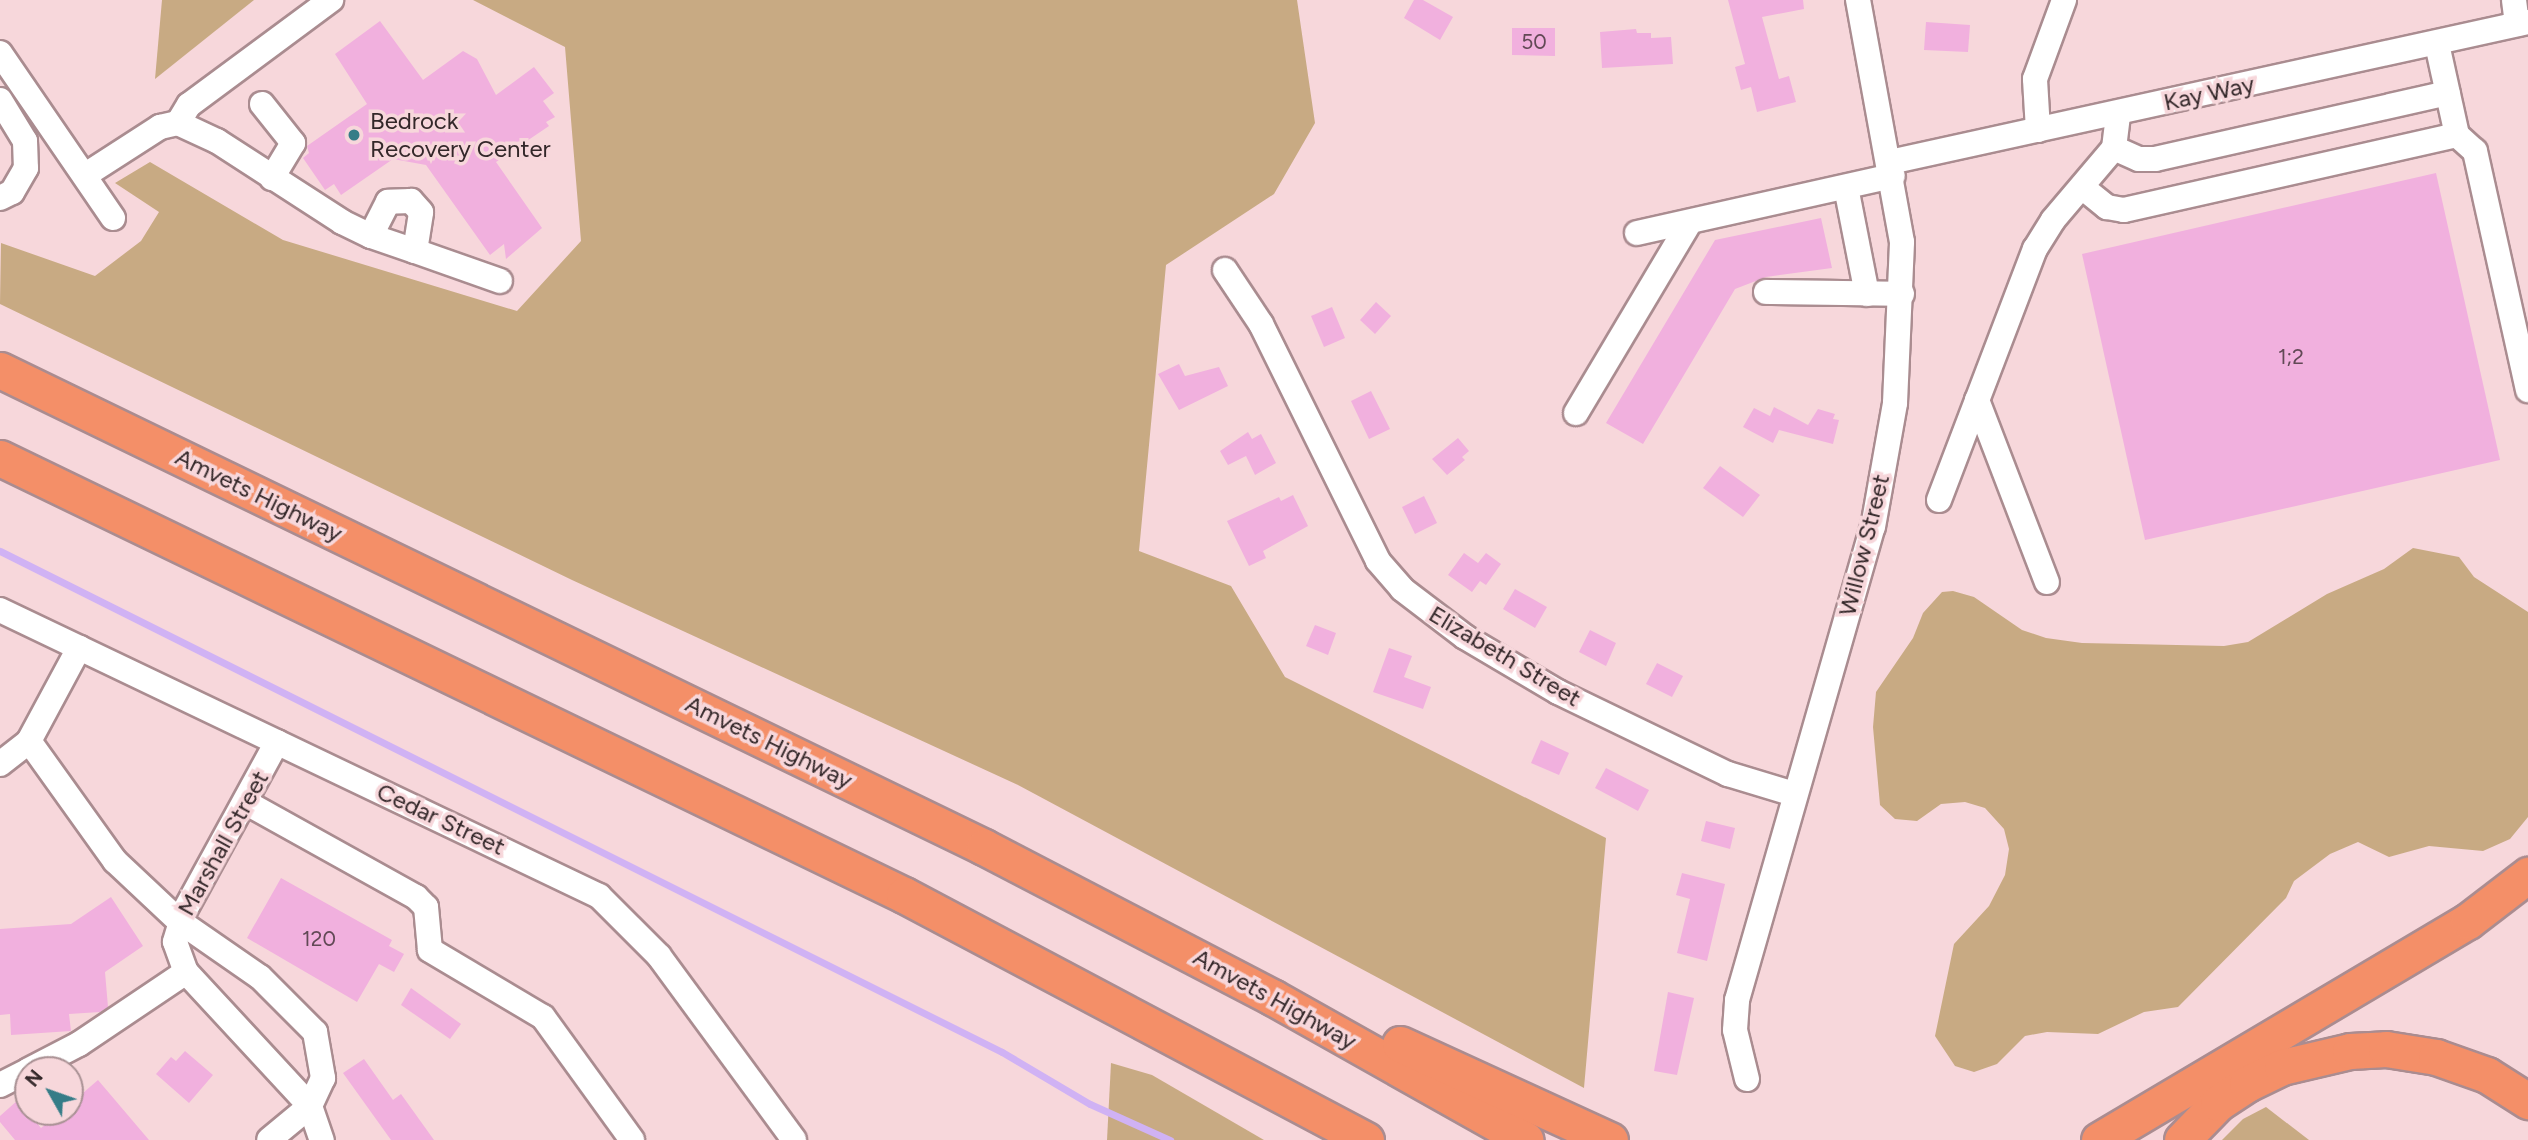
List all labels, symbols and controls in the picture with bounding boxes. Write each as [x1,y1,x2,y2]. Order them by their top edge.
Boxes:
house number: 50 [1521,29,1547,55]
street label: Kay Way [2161,69,2257,117]
place label: Bedrock Recovery Center [370,107,551,163]
marker: Bedrock Recovery Center [344,125,364,145]
house number: 1;2 [2278,344,2304,370]
street label: Amvets Highway [171,442,347,548]
street label: Willow Street [1833,471,1895,619]
street label: Elizabeth Street [1424,599,1586,713]
street label: Amvets Highway [681,689,857,795]
street label: Marshall Street [171,766,275,920]
street label: Cedar Street [372,777,510,861]
house number: 120 [302,926,336,952]
street label: Amvets Highway [1188,942,1362,1056]
north arrow [14,1056,84,1126]
text: N [21,1065,48,1091]

